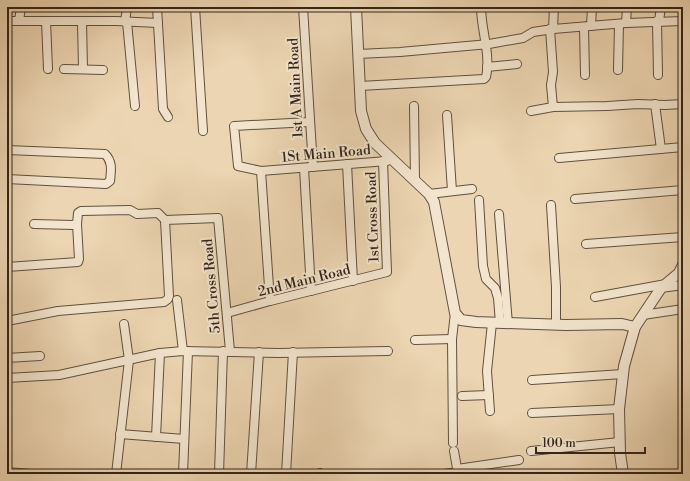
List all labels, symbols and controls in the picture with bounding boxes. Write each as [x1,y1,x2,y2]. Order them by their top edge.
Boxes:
street label: 1st A Main Road [284,37,308,139]
street label: 1St Main Road [281,141,372,167]
street label: 1st Cross Road [362,171,384,263]
street label: 5th Cross Road [199,238,225,334]
street label: 2nd Main Road [256,261,353,301]
scale bar [536,429,645,455]
text: 100 m [542,436,576,451]

